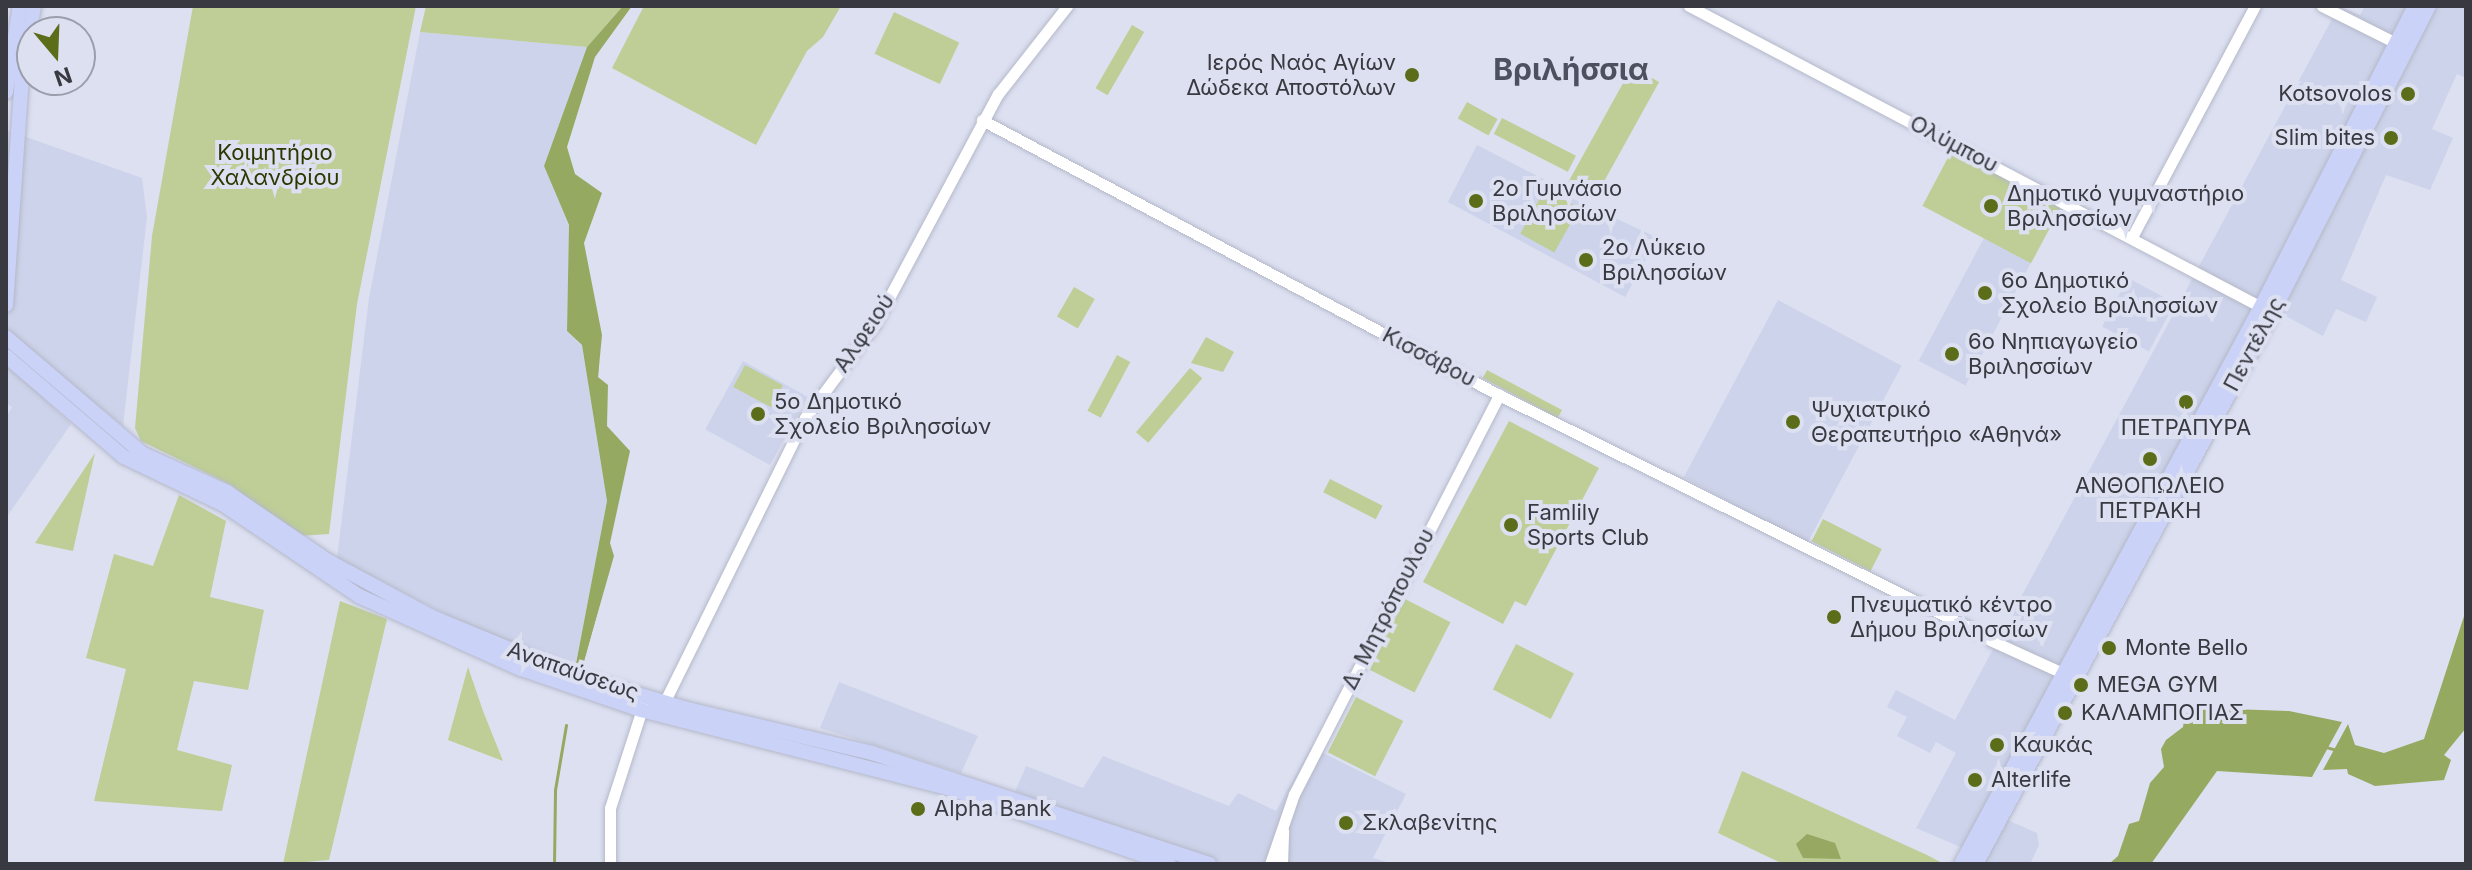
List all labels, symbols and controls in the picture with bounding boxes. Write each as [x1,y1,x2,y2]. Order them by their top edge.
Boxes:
north arrow [16,16,96,96]
place label: Ιερός Ναός Αγίων Δώδεκα Αποστόλων [1186,49,1396,100]
district label: Βριλήσσια [1493,51,1649,87]
text: N [51,62,75,92]
marker: Ιερός Ναός Αγίων Δώδεκα Αποστόλων [1403,66,1421,84]
place label: Kotsovolos [2278,81,2392,107]
marker: Kotsovolos [2399,85,2417,103]
street label: Ολύμπου [1905,110,2003,178]
place label: Slim bites [2275,125,2375,151]
marker: Slim bites [2382,129,2400,147]
park label: Κοιμητήριο Χαλανδρίου [210,139,340,190]
place label: 2ο Γυμνάσιο Βριλησσίων [1492,175,1622,226]
place label: Δημοτικό γυμναστήριο Βριλησσίων [2007,180,2244,232]
marker: 2ο Γυμνάσιο Βριλησσίων [1467,192,1485,210]
marker: Δημοτικό γυμναστήριο Βριλησσίων [1982,197,2000,215]
place label: 2ο Λύκειο Βριλησσίων [1602,234,1727,286]
marker: 2ο Λύκειο Βριλησσίων [1577,251,1595,269]
place label: 6ο Δημοτικό Σχολείο Βριλησσίων [2001,267,2218,318]
marker: 6ο Δημοτικό Σχολείο Βριλησσίων [1976,284,1994,302]
street label: Αλφειού [828,289,900,377]
street label: Πεντέλης [2218,292,2290,396]
street label: Κισσάβου [1378,322,1480,392]
place label: 6ο Νηπιαγωγείο Βριλησσίων [1968,328,2138,380]
marker: 6ο Νηπιαγωγείο Βριλησσίων [1943,345,1961,363]
place label: 5ο Δημοτικό Σχολείο Βριλησσίων [774,388,991,440]
marker: ΠΕΤΡΑΠΥΡΑ [2177,393,2195,411]
place label: Ψυχιατρικό Θεραπευτήριο «Αθηνά» [1811,396,2062,448]
marker: 5ο Δημοτικό Σχολείο Βριλησσίων [749,405,767,423]
marker: Ψυχιατρικό Θεραπευτήριο «Αθηνά» [1782,411,1804,433]
place label: ΠΕΤΡΑΠΥΡΑ [2121,415,2251,441]
marker: ΑΝΘΟΠΩΛΕΙΟ ΠΕΤΡΑΚΗ [2141,450,2159,468]
place label: ΑΝΘΟΠΩΛΕΙΟ ΠΕΤΡΑΚΗ [2075,472,2225,524]
place label: Famlily Sports Club [1527,499,1649,550]
marker: Famlily Sports Club [1502,516,1520,534]
street label: Δ. Μητρόπουλου [1336,524,1440,694]
place label: Πνευματικό κέντρο Δήμου Βριλησσίων [1850,591,2053,642]
marker: Πνευματικό κέντρο Δήμου Βριλησσίων [1825,608,1843,626]
place label: Monte Bello [2125,635,2248,661]
street label: Αναπαύσεως [504,636,642,706]
marker: Monte Bello [2100,639,2118,657]
place label: ΜEGA GYM [2097,672,2218,698]
marker: ΜEGA GYM [2072,676,2090,694]
place label: ΚΑΛΑΜΠΟΓΙΑΣ [2081,700,2244,726]
marker: ΚΑΛΑΜΠΟΓΙΑΣ [2056,704,2074,722]
place label: Καυκάς [2013,732,2093,758]
marker: Καυκάς [1988,736,2006,754]
place label: Alterlife [1991,767,2071,793]
marker: Alterlife [1966,771,1984,789]
place label: Alpha Bank [934,796,1051,822]
marker: Alpha Bank [909,800,927,818]
place label: Σκλαβενίτης [1362,810,1497,836]
marker: Σκλαβενίτης [1337,814,1355,832]

